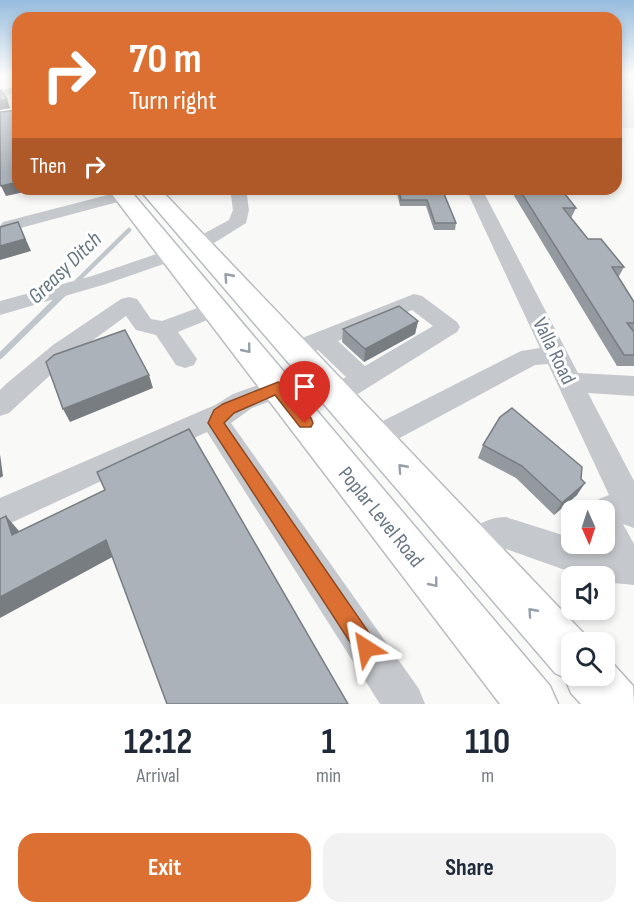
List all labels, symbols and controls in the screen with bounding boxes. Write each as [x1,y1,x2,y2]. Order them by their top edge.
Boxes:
text: 70 m [129,34,202,85]
icon: right [30,36,108,114]
text: Turn right [129,85,216,117]
icon: right [78,150,111,183]
text: Then [30,153,66,180]
water label: Greasy Ditch [22,226,108,310]
one-way arrow [224,273,235,283]
street label: Valla Road [527,314,581,388]
one-way arrow [239,342,250,353]
pin [279,361,330,423]
icon: arrive [288,370,321,403]
street label: Poplar Level Road [333,462,429,572]
one-way arrow [398,464,409,474]
north arrow [561,500,615,554]
map controls [561,500,615,686]
button: sound [561,566,615,620]
one-way arrow [427,576,438,587]
one-way arrow [528,609,539,619]
position arrow [334,616,398,680]
button: search [561,632,615,686]
text: 12:12 [124,721,192,764]
text: 1 [322,721,336,764]
text: 110 [465,721,510,764]
text: Arrival [137,764,180,788]
text: min [316,764,341,788]
text: m [481,764,494,788]
button: Exit [18,833,311,902]
button: Share [323,833,616,902]

